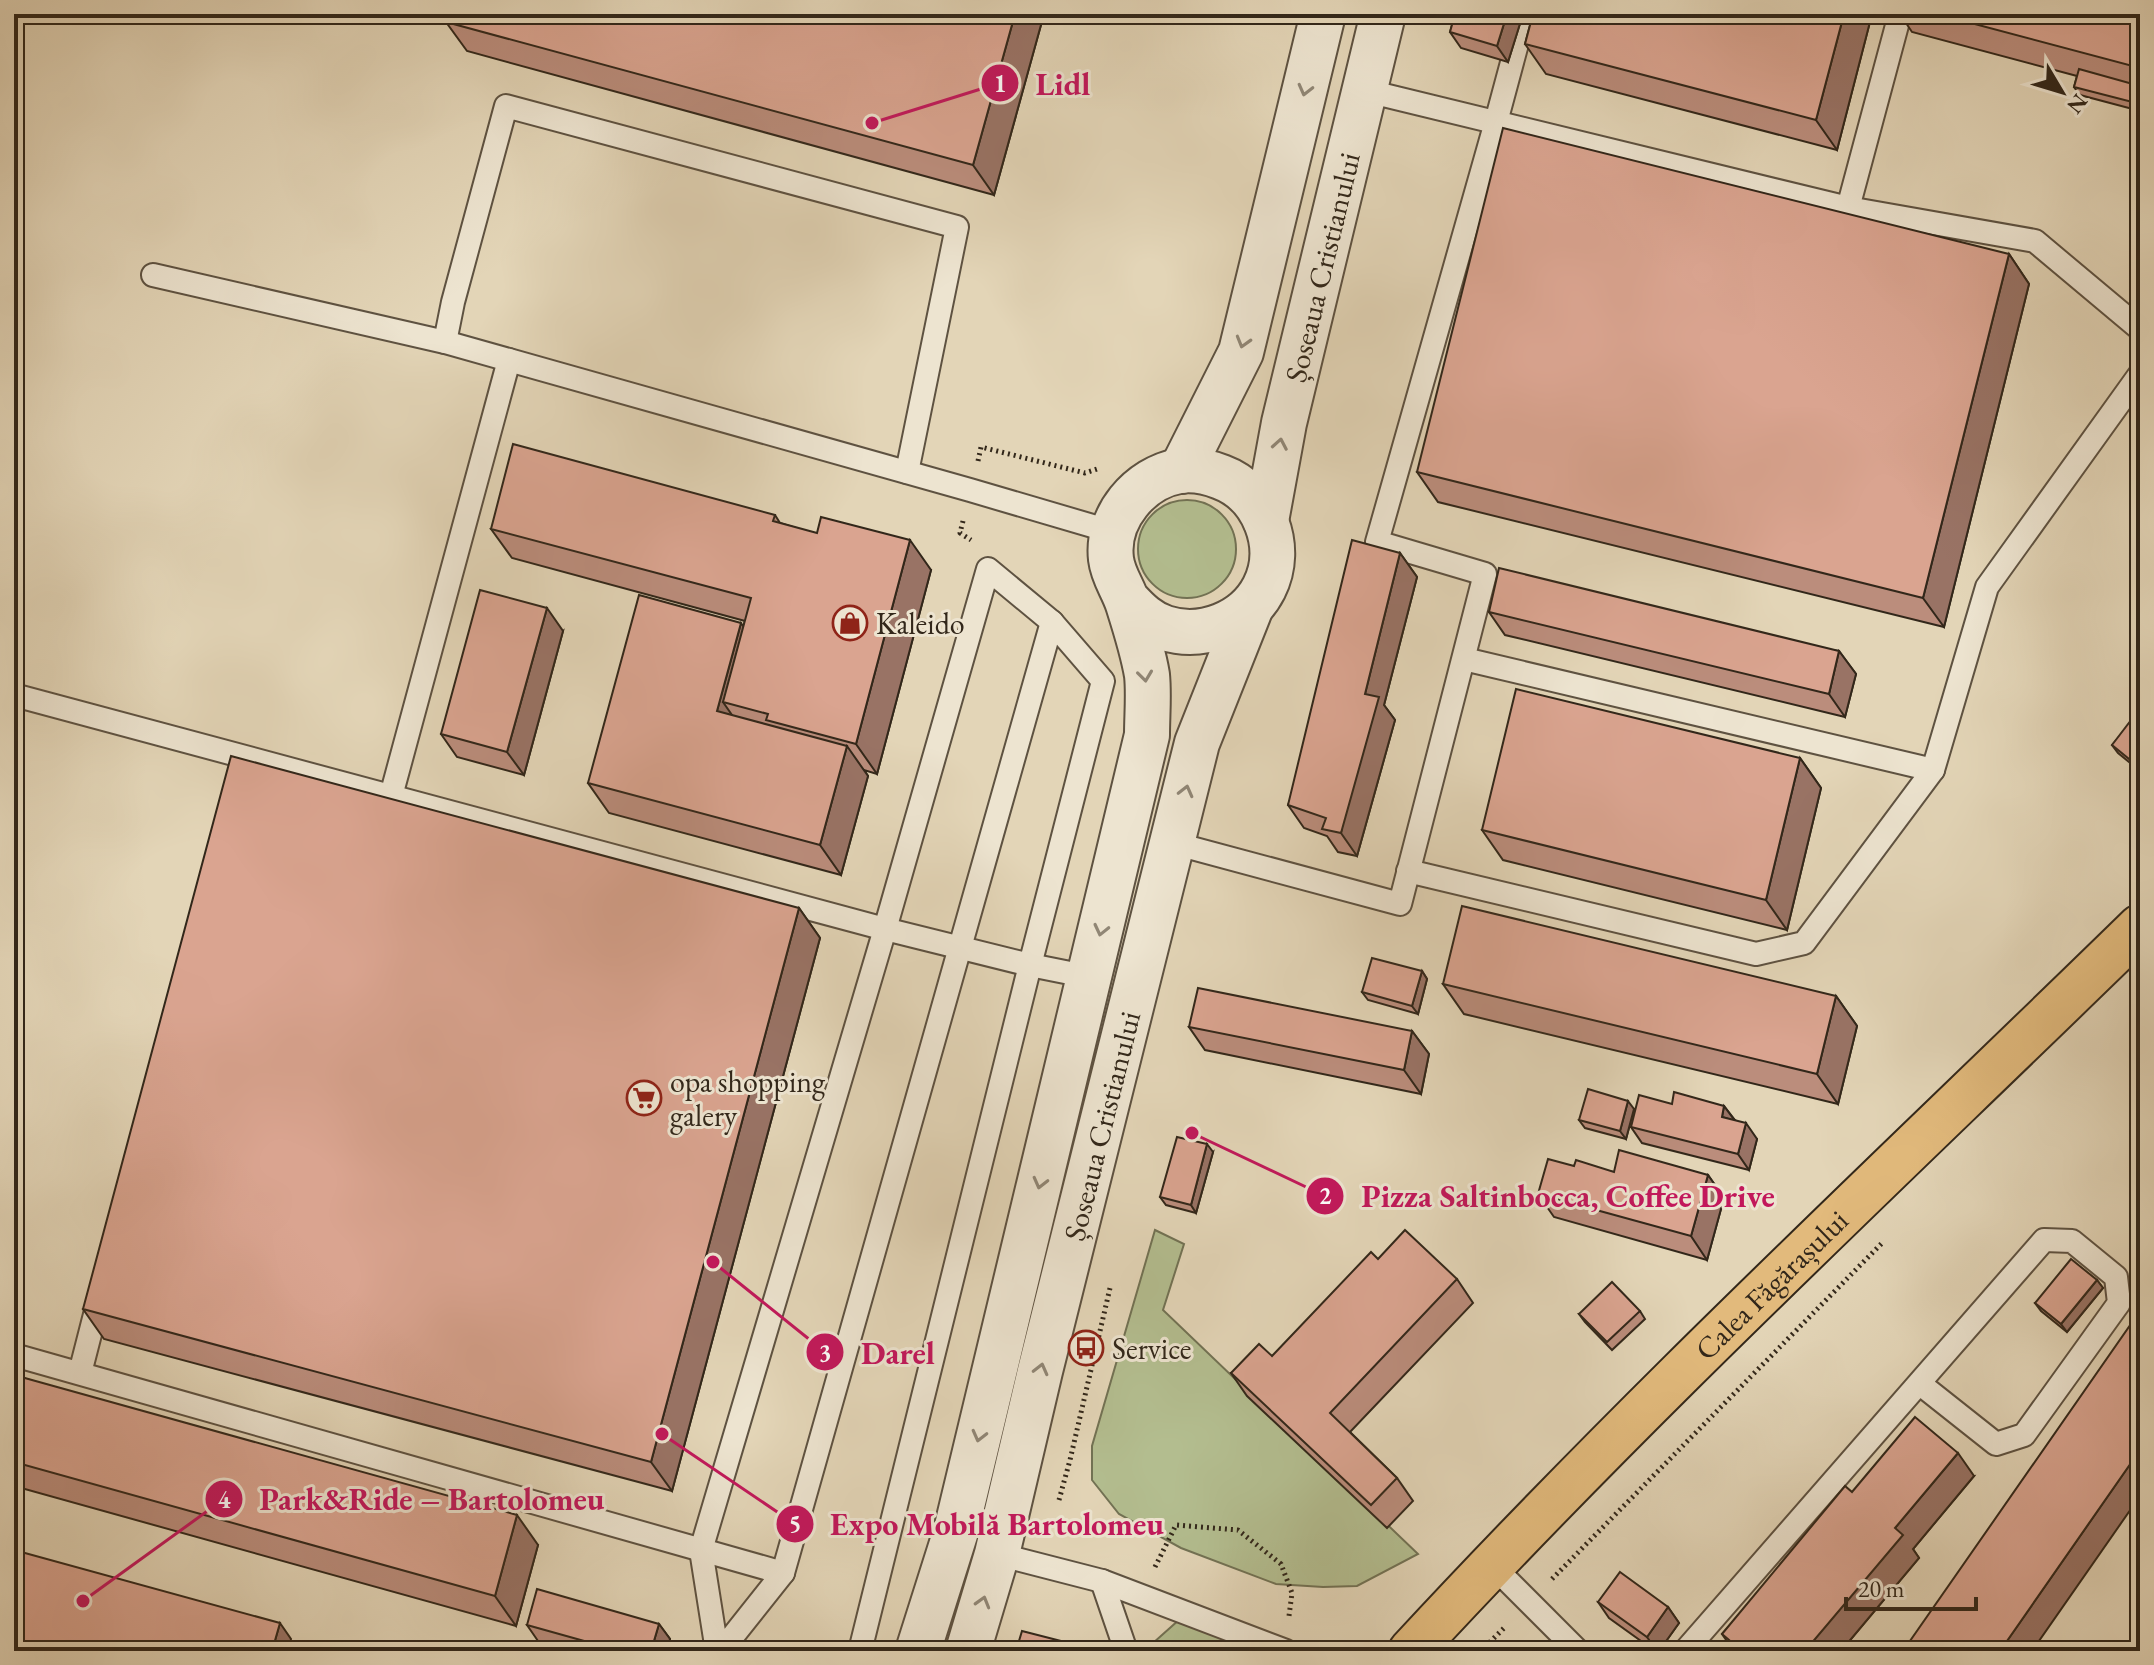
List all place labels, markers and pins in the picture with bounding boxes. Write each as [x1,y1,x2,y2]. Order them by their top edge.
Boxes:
callout: Lidl [980,55,1107,111]
shop icon: Kaleido [831,604,869,642]
place label: Kaleido [876,604,965,643]
place label: opa shopping galery [670,1062,826,1135]
supermarket icon: opa shopping galery [625,1079,663,1117]
callout: Pizza Saltinbocca, Coffee Drive [1305,1168,1791,1224]
callout: Darel [805,1324,951,1380]
bus stop icon: Service [1067,1329,1105,1367]
place label: Service [1112,1329,1191,1368]
callout: Park&Ride – Bartolomeu [204,1471,621,1527]
callout: Expo Mobilă Bartolomeu [775,1496,1180,1552]

